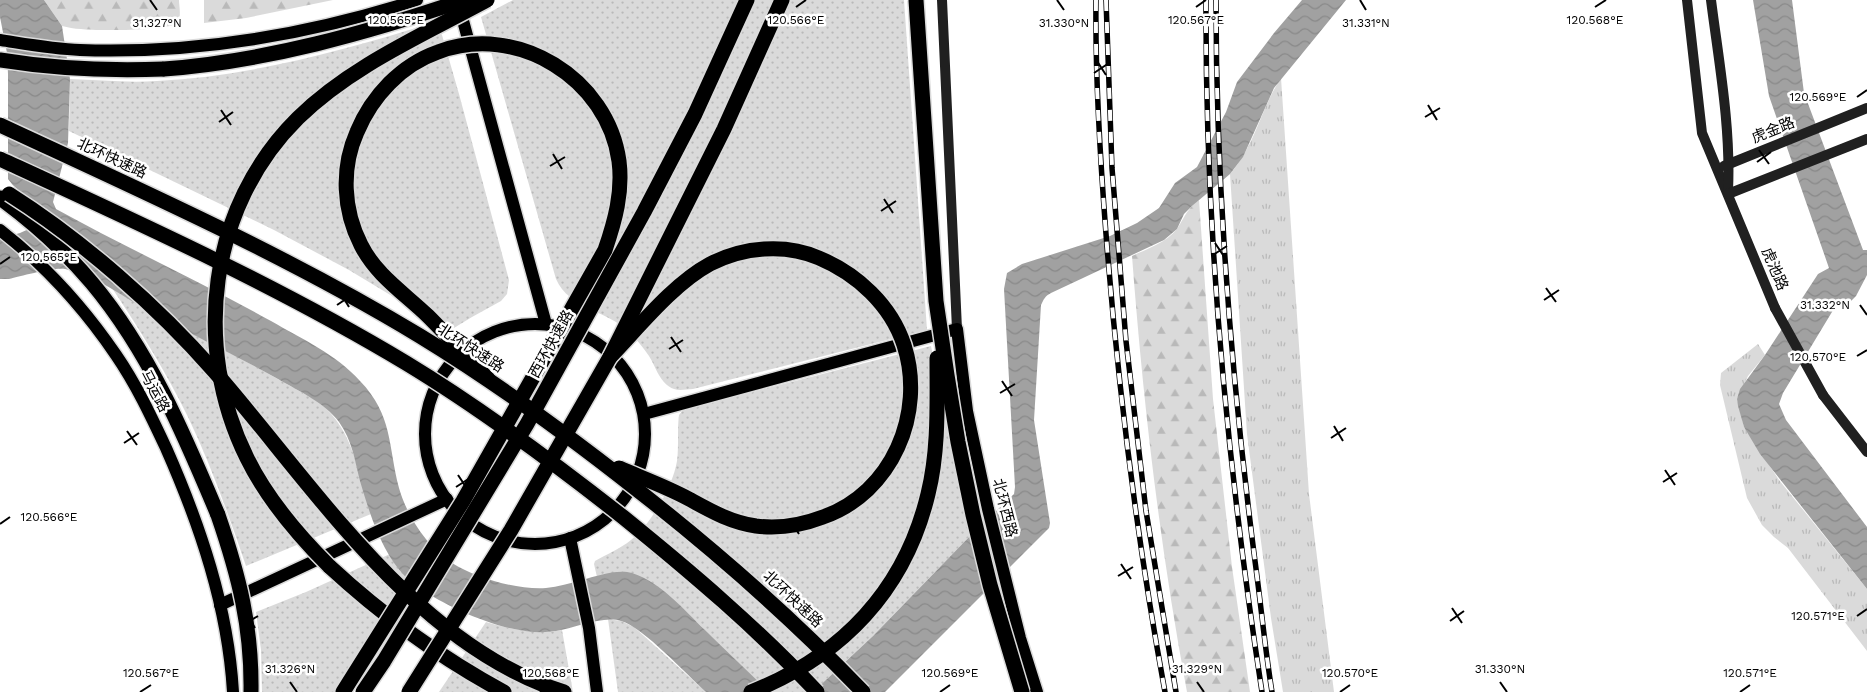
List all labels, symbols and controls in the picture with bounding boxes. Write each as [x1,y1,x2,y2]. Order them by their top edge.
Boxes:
text: 120.565°E [368,13,425,27]
text: 120.566°E [768,13,825,27]
text: 120.567°E [1168,13,1224,27]
text: 120.568°E [1567,13,1624,27]
text: 31.327°N [132,16,182,30]
text: 31.330°N [1039,16,1089,30]
text: 31.331°N [1342,16,1390,30]
text: 120.569°E [1790,90,1847,104]
street label: 虎金路 [1749,113,1797,147]
street label: 北环快速路 [74,134,150,182]
street label: 虎池路 [1758,245,1792,293]
text: 120.565°E [21,250,78,264]
text: 31.332°N [1800,298,1850,312]
street label: 西环快速路 [525,307,577,381]
street label: 北环快速路 [435,320,507,376]
text: 120.570°E [1790,350,1846,364]
street label: 马运路 [136,367,174,415]
street label: 北环西路 [989,477,1021,539]
text: 120.566°E [21,510,78,524]
street label: 北环快速路 [759,567,827,631]
text: 120.571°E [1791,609,1845,623]
text: 31.326°N [265,662,315,676]
text: 31.329°N [1172,662,1222,676]
text: 31.330°N [1475,662,1525,676]
text: 120.567°E [123,666,179,680]
text: 120.568°E [523,666,580,680]
text: 120.569°E [922,666,979,680]
text: 120.570°E [1322,666,1378,680]
text: 120.571°E [1723,666,1777,680]

